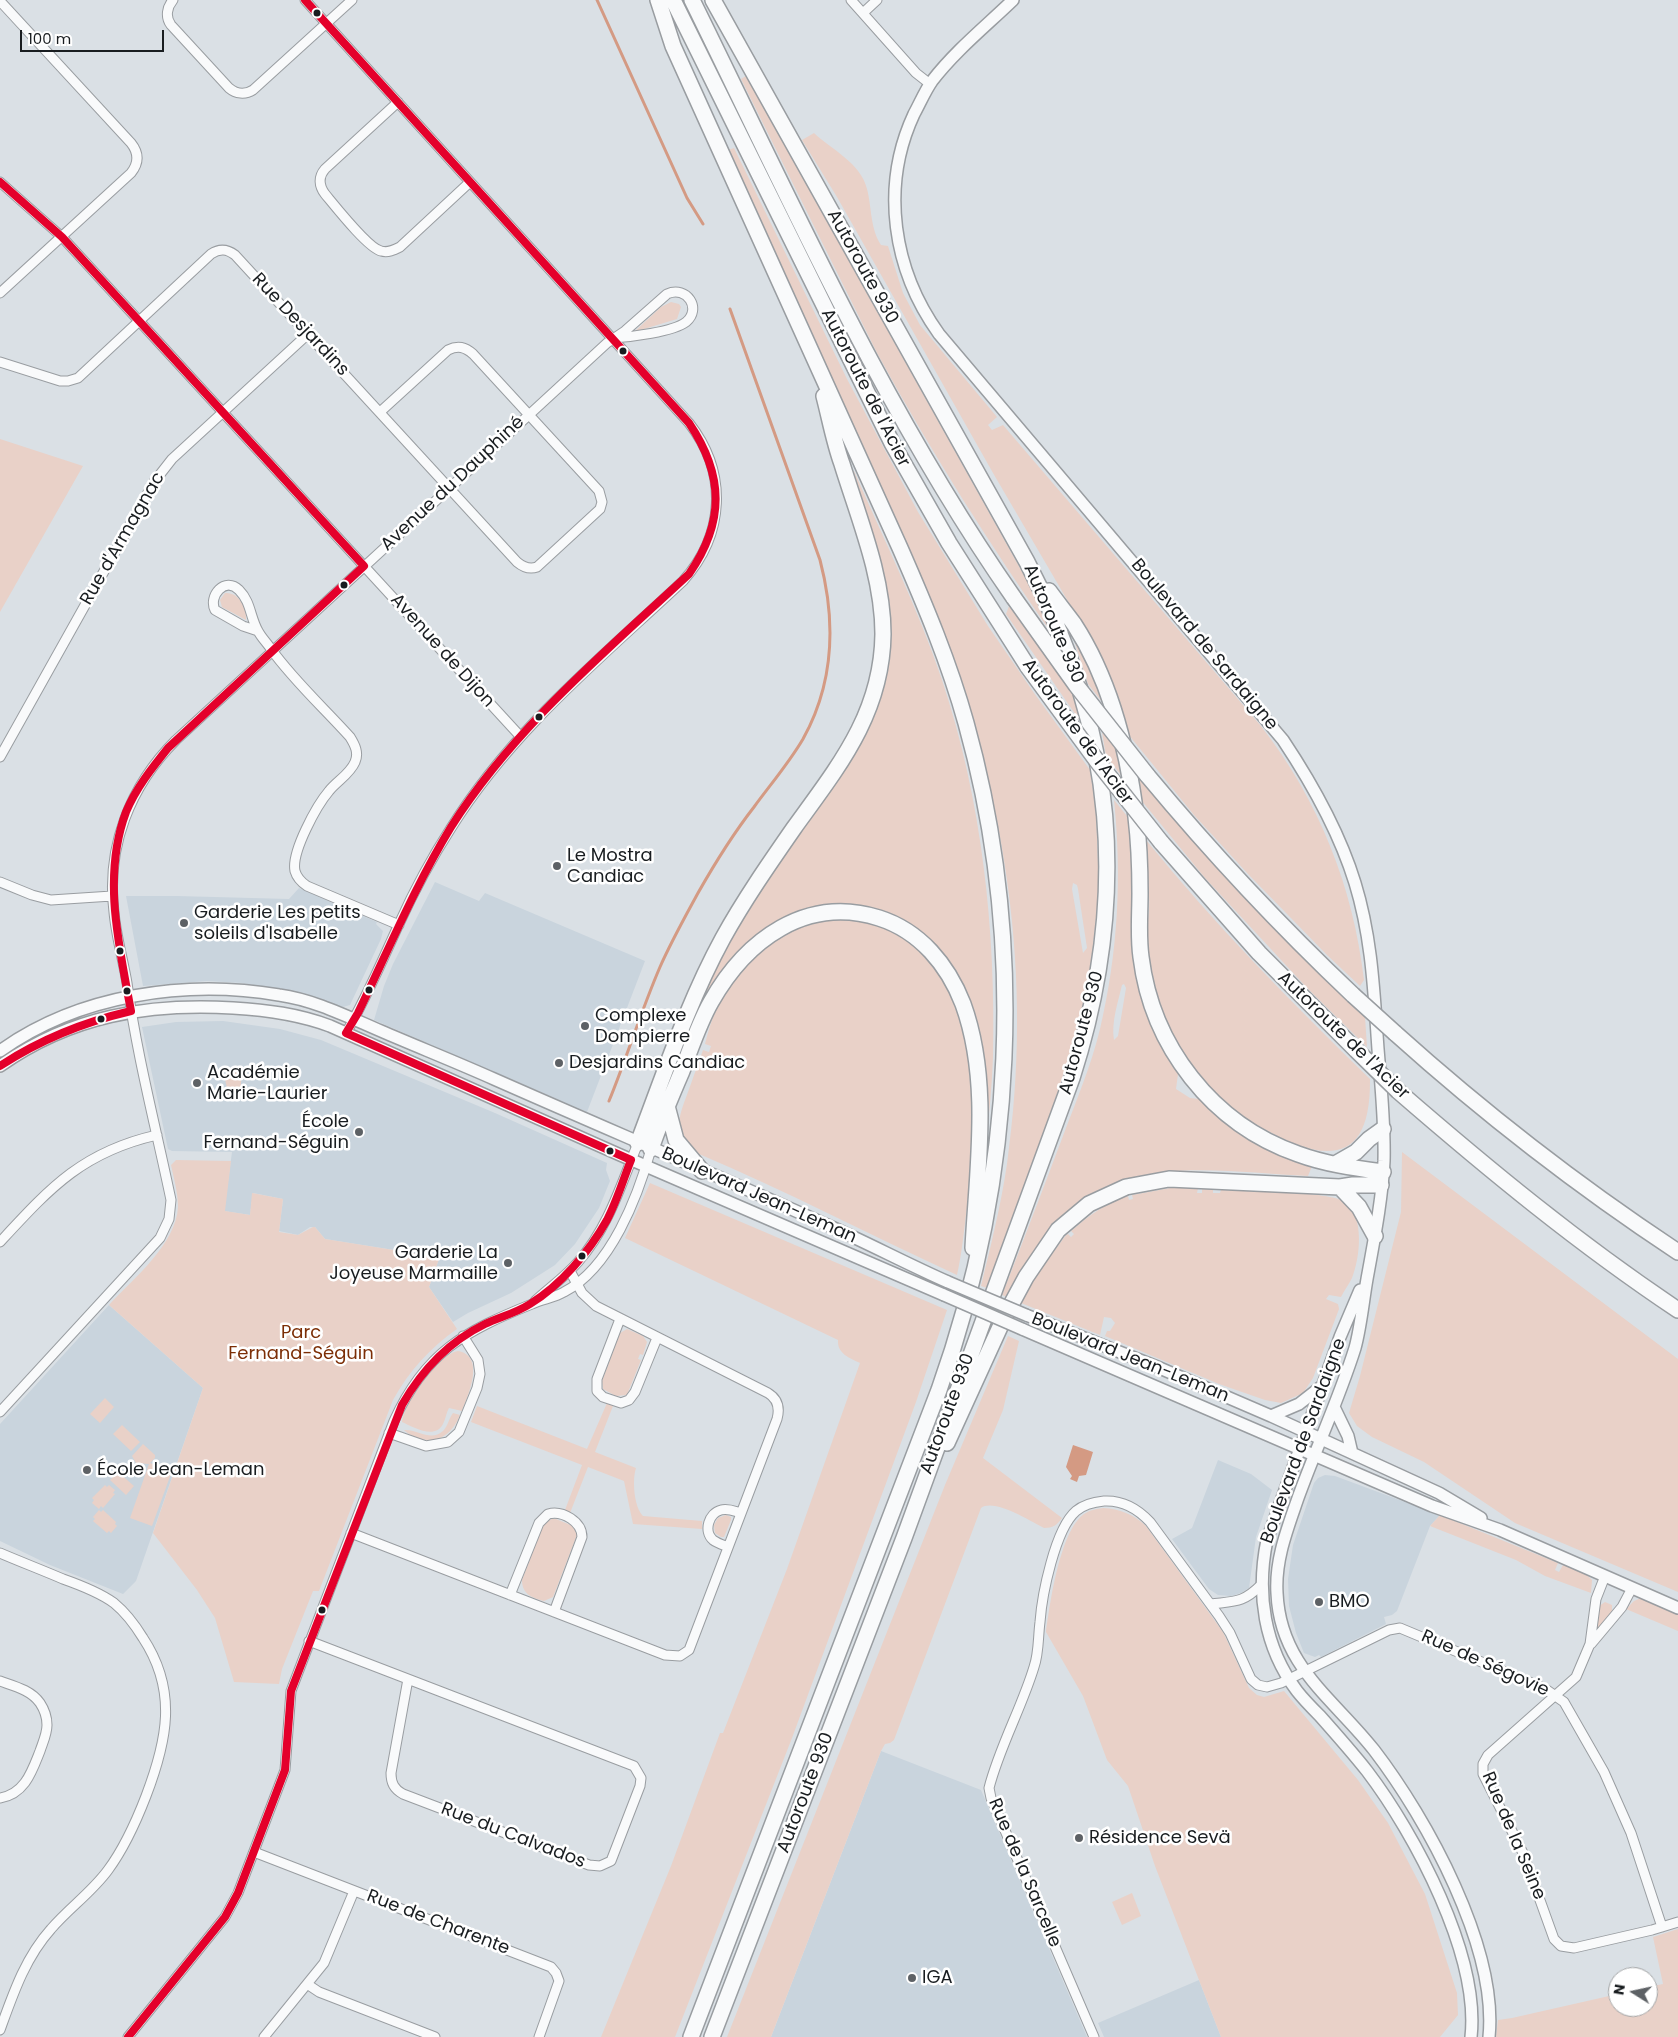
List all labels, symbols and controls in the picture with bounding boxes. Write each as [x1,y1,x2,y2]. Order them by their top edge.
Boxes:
unlabelled marker [312,8,322,18]
scale bar [22,20,166,52]
text: 100 m [28,28,71,49]
street label: Autoroute 930 [822,206,902,328]
street label: Rue Desjardins [247,269,353,381]
street label: Autoroute de l'Acier [816,305,914,471]
unlabelled marker [618,346,628,356]
street label: Avenue du Dauphiné [377,412,529,556]
street label: Rue d'Armagnac [76,469,170,609]
street label: Boulevard de Sardaigne [1126,555,1282,735]
street label: Autoroute 930 [1018,561,1088,687]
unlabelled marker [339,580,349,590]
street label: Avenue de Dijon [385,590,499,712]
street label: Autoroute de l'Acier [1017,655,1137,809]
unlabelled marker [534,712,544,722]
place label: Le Mostra Candiac [567,845,653,888]
marker: Le Mostra Candiac [551,860,563,872]
place label: Garderie Les petits soleils d'Isabelle [194,902,361,944]
marker: Garderie Les petits soleils d'Isabelle [178,917,190,929]
unlabelled marker [115,946,125,956]
street label: Autoroute de l'Acier [1273,968,1413,1104]
street label: Autoroute 930 [1055,969,1109,1097]
unlabelled marker [364,985,374,995]
unlabelled marker [122,986,132,996]
place label: Complexe Dompierre [595,1005,690,1048]
unlabelled marker [96,1014,106,1024]
marker: Complexe Dompierre [579,1020,591,1032]
place label: Desjardins Candiac [569,1052,745,1074]
marker: Desjardins Candiac [553,1057,565,1069]
place label: Académie Marie-Laurier [207,1062,327,1104]
marker: Académie Marie-Laurier [191,1077,203,1089]
place label: École Fernand-Séguin [203,1111,349,1154]
marker: École Fernand-Séguin [353,1126,365,1138]
street label: Boulevard Jean-Leman [658,1143,860,1249]
unlabelled marker [605,1146,615,1156]
place label: Garderie La Joyeuse Marmaille [329,1242,498,1284]
unlabelled marker [577,1251,587,1261]
marker: Garderie La Joyeuse Marmaille [502,1257,514,1269]
street label: Boulevard Jean-Leman [1028,1308,1232,1408]
park label: Parc Fernand-Séguin [228,1322,374,1365]
street label: Boulevard de Sardaigne [1257,1335,1351,1547]
street label: Autoroute 930 [916,1351,980,1477]
place label: École Jean-Leman [97,1459,265,1481]
marker: École Jean-Leman [81,1464,93,1476]
place label: BMO [1329,1591,1370,1613]
marker: BMO [1313,1596,1325,1608]
unlabelled marker [317,1605,327,1615]
street label: Rue de Ségovie [1418,1626,1552,1702]
street label: Autoroute 930 [773,1730,839,1856]
street label: Rue de la Seine [1476,1769,1550,1903]
street label: Rue de la Sarcelle [983,1795,1065,1951]
street label: Rue du Calvados [438,1799,588,1873]
place label: Résidence Sevä [1089,1827,1231,1849]
marker: Résidence Sevä [1073,1832,1085,1844]
street label: Rue de Charente [364,1886,512,1960]
place label: IGA [922,1967,953,1989]
north arrow [1608,1967,1658,2017]
marker: IGA [906,1972,918,1984]
text: N [1608,1983,1630,1996]

